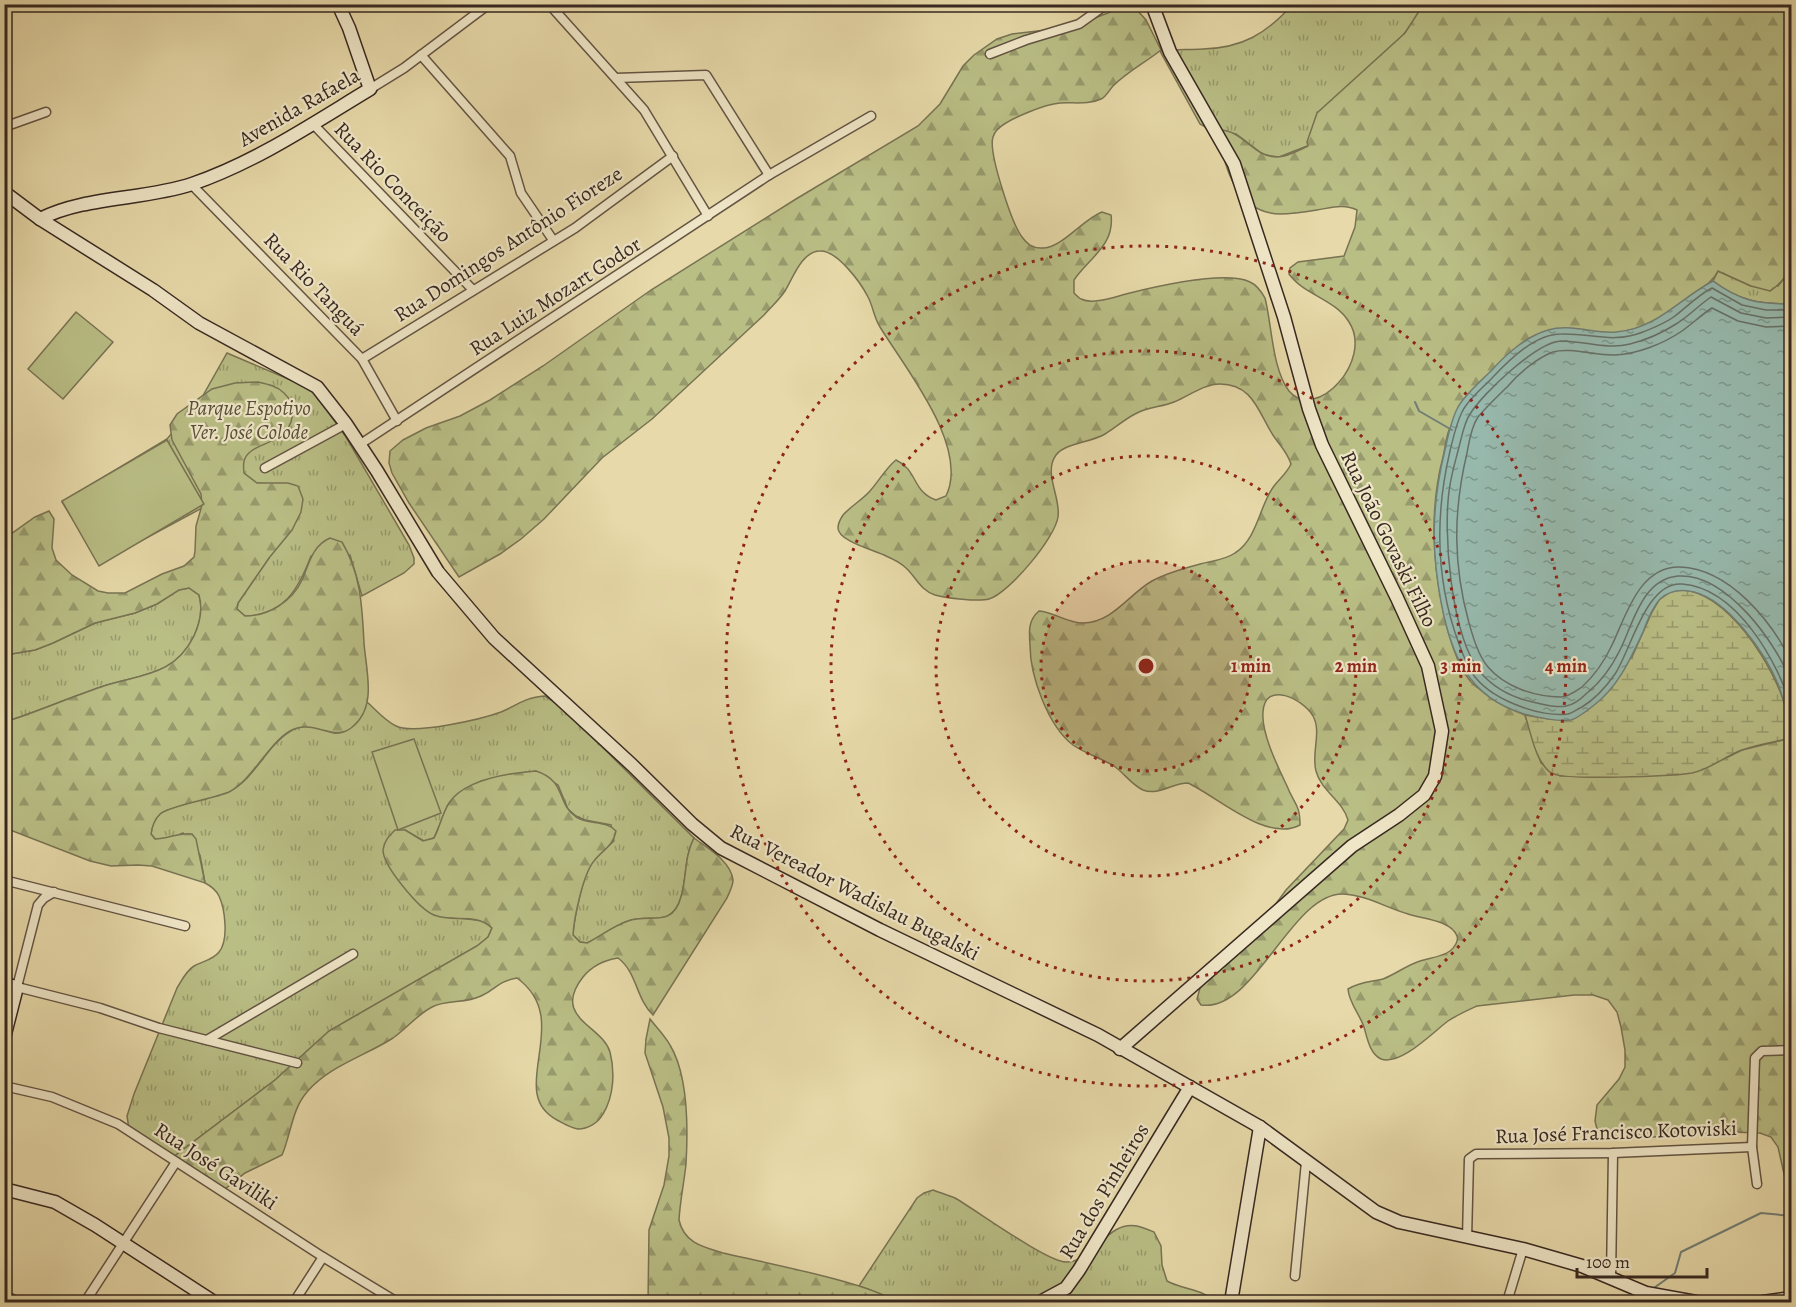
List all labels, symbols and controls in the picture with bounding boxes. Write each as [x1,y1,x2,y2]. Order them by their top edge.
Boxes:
street label: Avenida Rafaela [232,61,365,154]
street label: Rua Rio Conceição [328,115,458,249]
street label: Rua Domingos Antônio Fioreze [388,160,628,328]
street label: Rua Rio Tanguá [257,226,371,342]
street label: Rua Luiz Mozart Godor [464,230,646,362]
park label: Parque Espotivo Ver. José Colode [187,394,311,446]
street label: Rua João Govaski Filho [1334,446,1444,632]
text: 1 min [1231,654,1271,678]
text: 2 min [1335,654,1377,678]
text: 3 min [1440,654,1482,678]
text: 4 min [1545,654,1587,678]
centre of rings [1136,656,1156,676]
street label: Rua Vereador Wadislau Bugalski [725,817,985,967]
street label: Rua José Francisco Kotoviski [1495,1114,1738,1150]
street label: Rua José Gaviliki [149,1116,283,1216]
street label: Rua dos Pinheiros [1052,1118,1156,1264]
scale bar [1577,1241,1708,1279]
text: 100 m [1586,1250,1630,1274]

